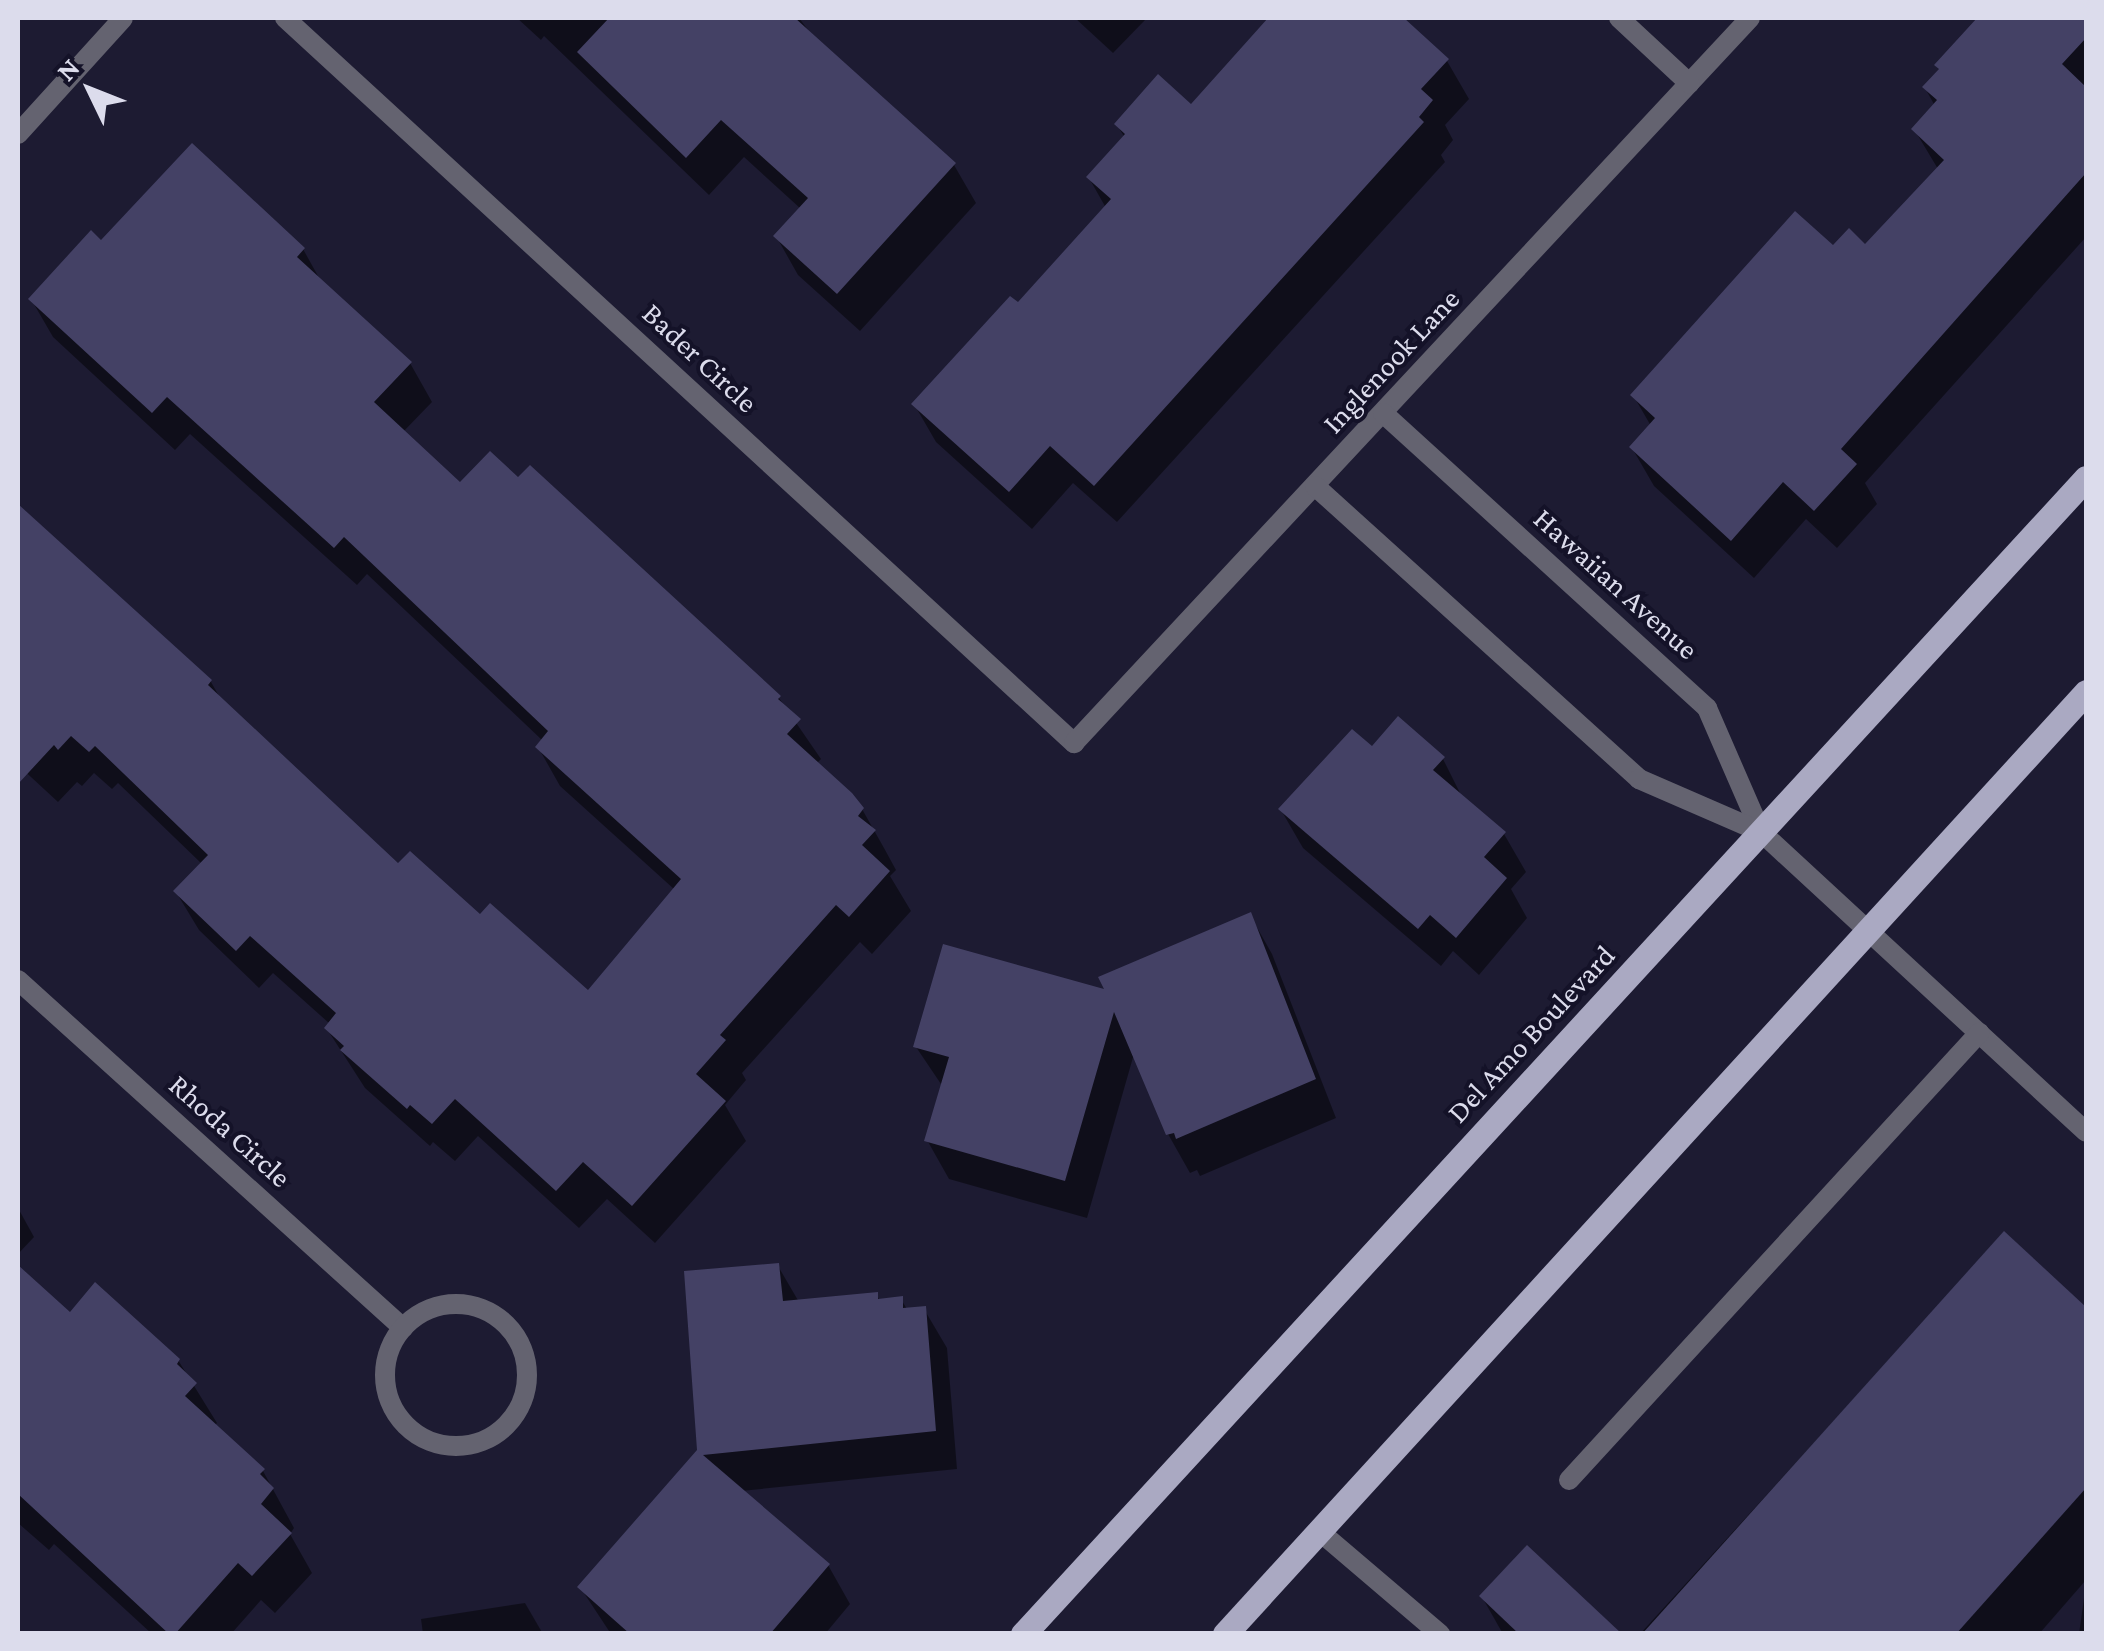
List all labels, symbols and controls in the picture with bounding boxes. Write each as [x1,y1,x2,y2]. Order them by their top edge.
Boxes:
north arrow [40,40,140,140]
text: N [50,52,86,87]
street label: Inglenook Lane [1315,281,1467,441]
street label: Bader Circle [635,296,765,420]
street label: Hawaiian Avenue [1526,501,1706,667]
street label: Del Amo Boulevard [1439,938,1623,1130]
street label: Rhoda Circle [162,1067,298,1195]

